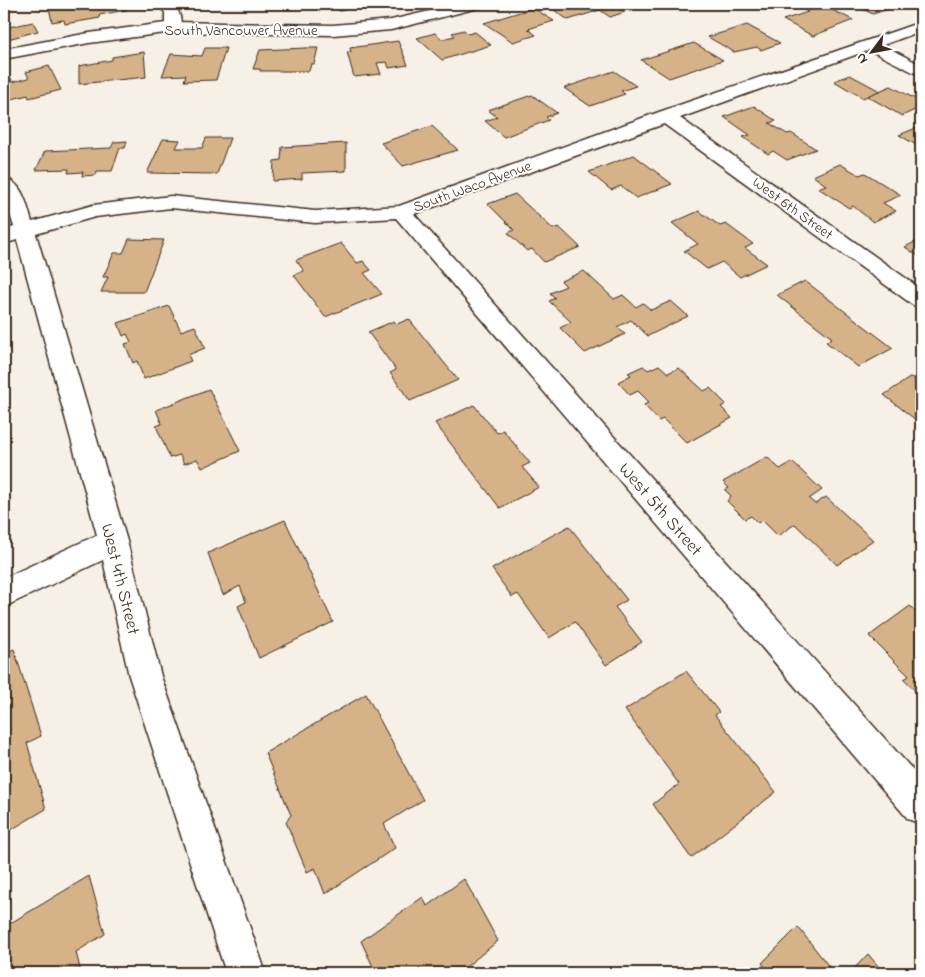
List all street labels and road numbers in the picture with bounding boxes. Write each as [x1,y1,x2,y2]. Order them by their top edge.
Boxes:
street label: South Vancouver Avenue [164,20,318,42]
street label: South Waco Avenue [410,155,535,219]
street label: West 6th Street [747,172,837,246]
street label: West 5th Street [611,458,708,563]
street label: West 4th Street [93,521,145,638]

